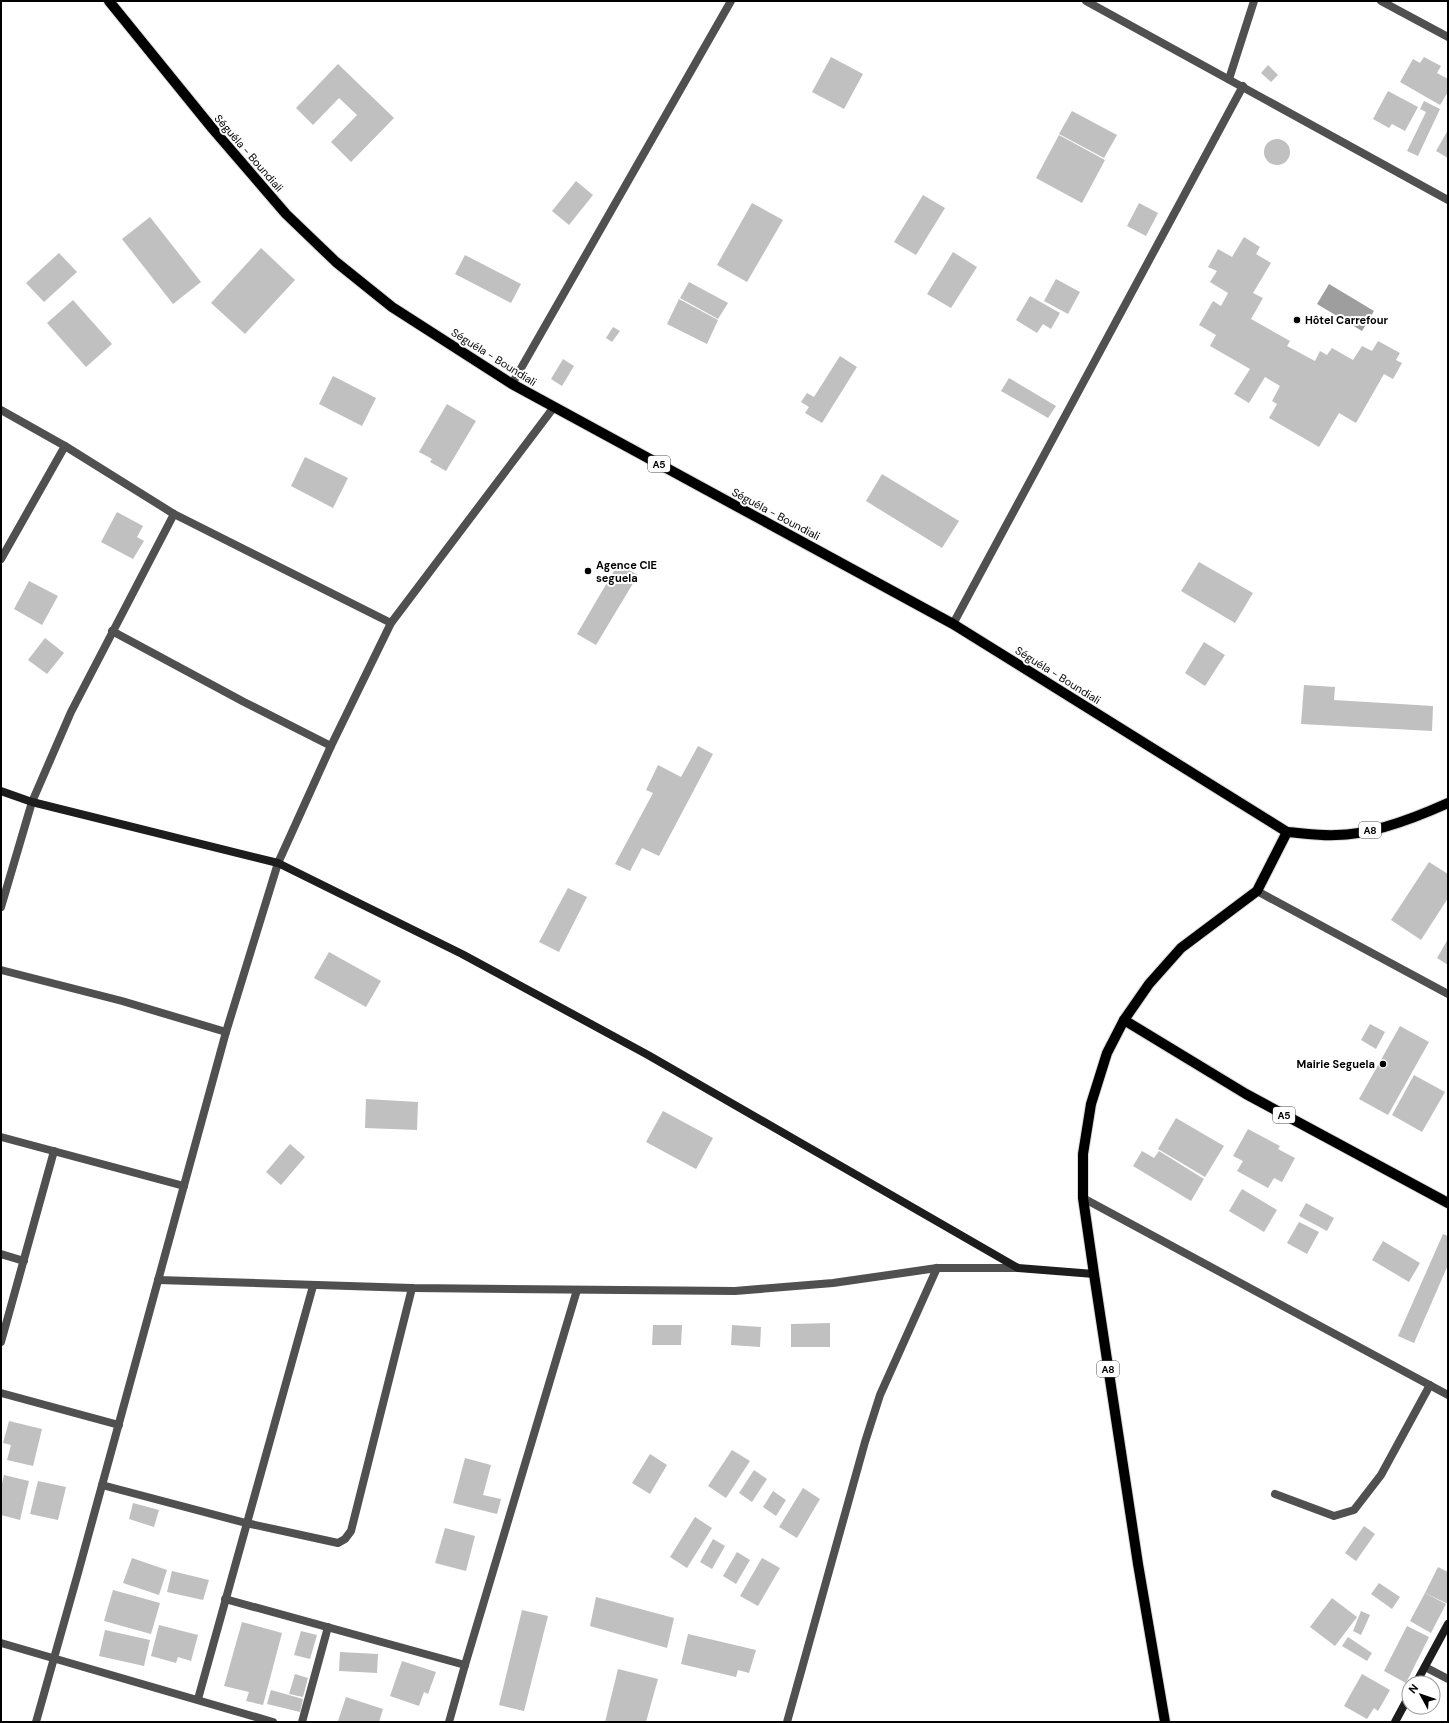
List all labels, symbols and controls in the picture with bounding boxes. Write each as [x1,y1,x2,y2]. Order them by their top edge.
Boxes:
street label: Séguéla - Boundiali [212,111,286,195]
place label: Hôtel Carrefour [1305,313,1389,327]
marker: Hôtel Carrefour [1292,315,1302,325]
street label: Séguéla - Boundiali [449,325,539,389]
road number: A5 [648,456,670,472]
street label: Séguéla - Boundiali [729,485,823,543]
place label: Agence CIE seguela [596,558,657,585]
marker: Agence CIE seguela [583,566,593,576]
street label: Séguéla - Boundiali [1013,643,1103,707]
road number: A8 [1359,822,1381,838]
place label: Mairie Seguela [1297,1057,1375,1071]
marker: Mairie Seguela [1378,1059,1388,1069]
road number: A5 [1273,1107,1295,1123]
road number: A8 [1097,1361,1119,1377]
north arrow [1401,1675,1441,1715]
text: N [1405,1681,1421,1696]

